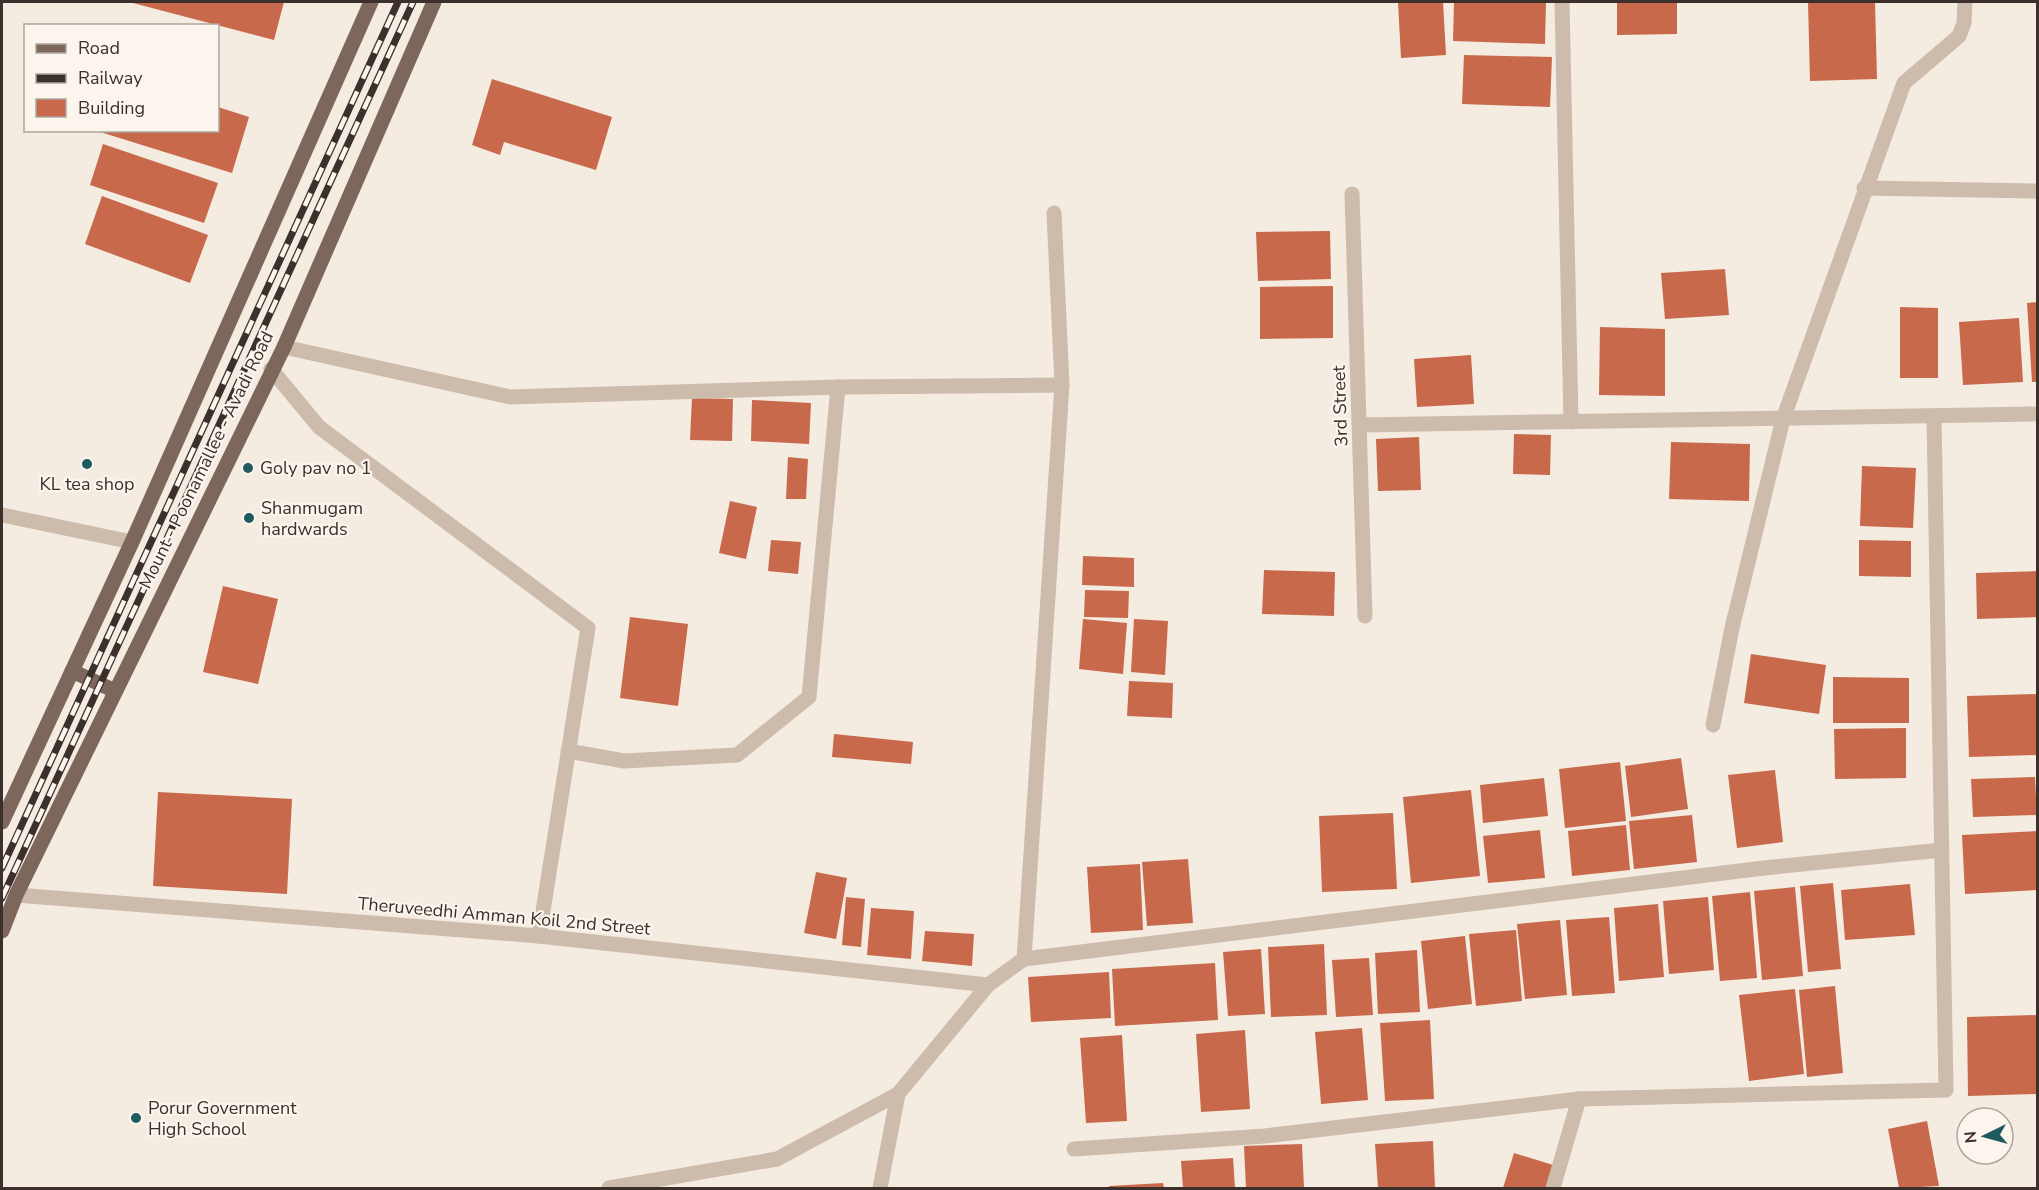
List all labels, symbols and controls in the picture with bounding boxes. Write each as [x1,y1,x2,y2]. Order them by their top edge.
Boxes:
legend [24,24,219,132]
text: Road [78,36,120,60]
text: Railway [78,66,143,90]
text: Building [78,96,145,120]
street label: Mount - Poonamallee - Avadi Road [133,327,279,593]
street label: 3rd Street [1327,364,1353,447]
place label: Goly pav no 1 [260,456,372,480]
marker: KL tea shop [80,457,94,471]
marker: Goly pav no 1 [241,461,255,475]
place label: KL tea shop [40,472,135,496]
place label: Shanmugam hardwards [261,496,363,541]
marker: Shanmugam hardwards [242,511,256,525]
street label: Theruveedhi Amman Koil 2nd Street [357,891,652,941]
place label: Porur Government High School [148,1096,297,1141]
north arrow [1955,1106,2015,1166]
marker: Porur Government High School [129,1111,143,1125]
text: N [1960,1130,1983,1144]

